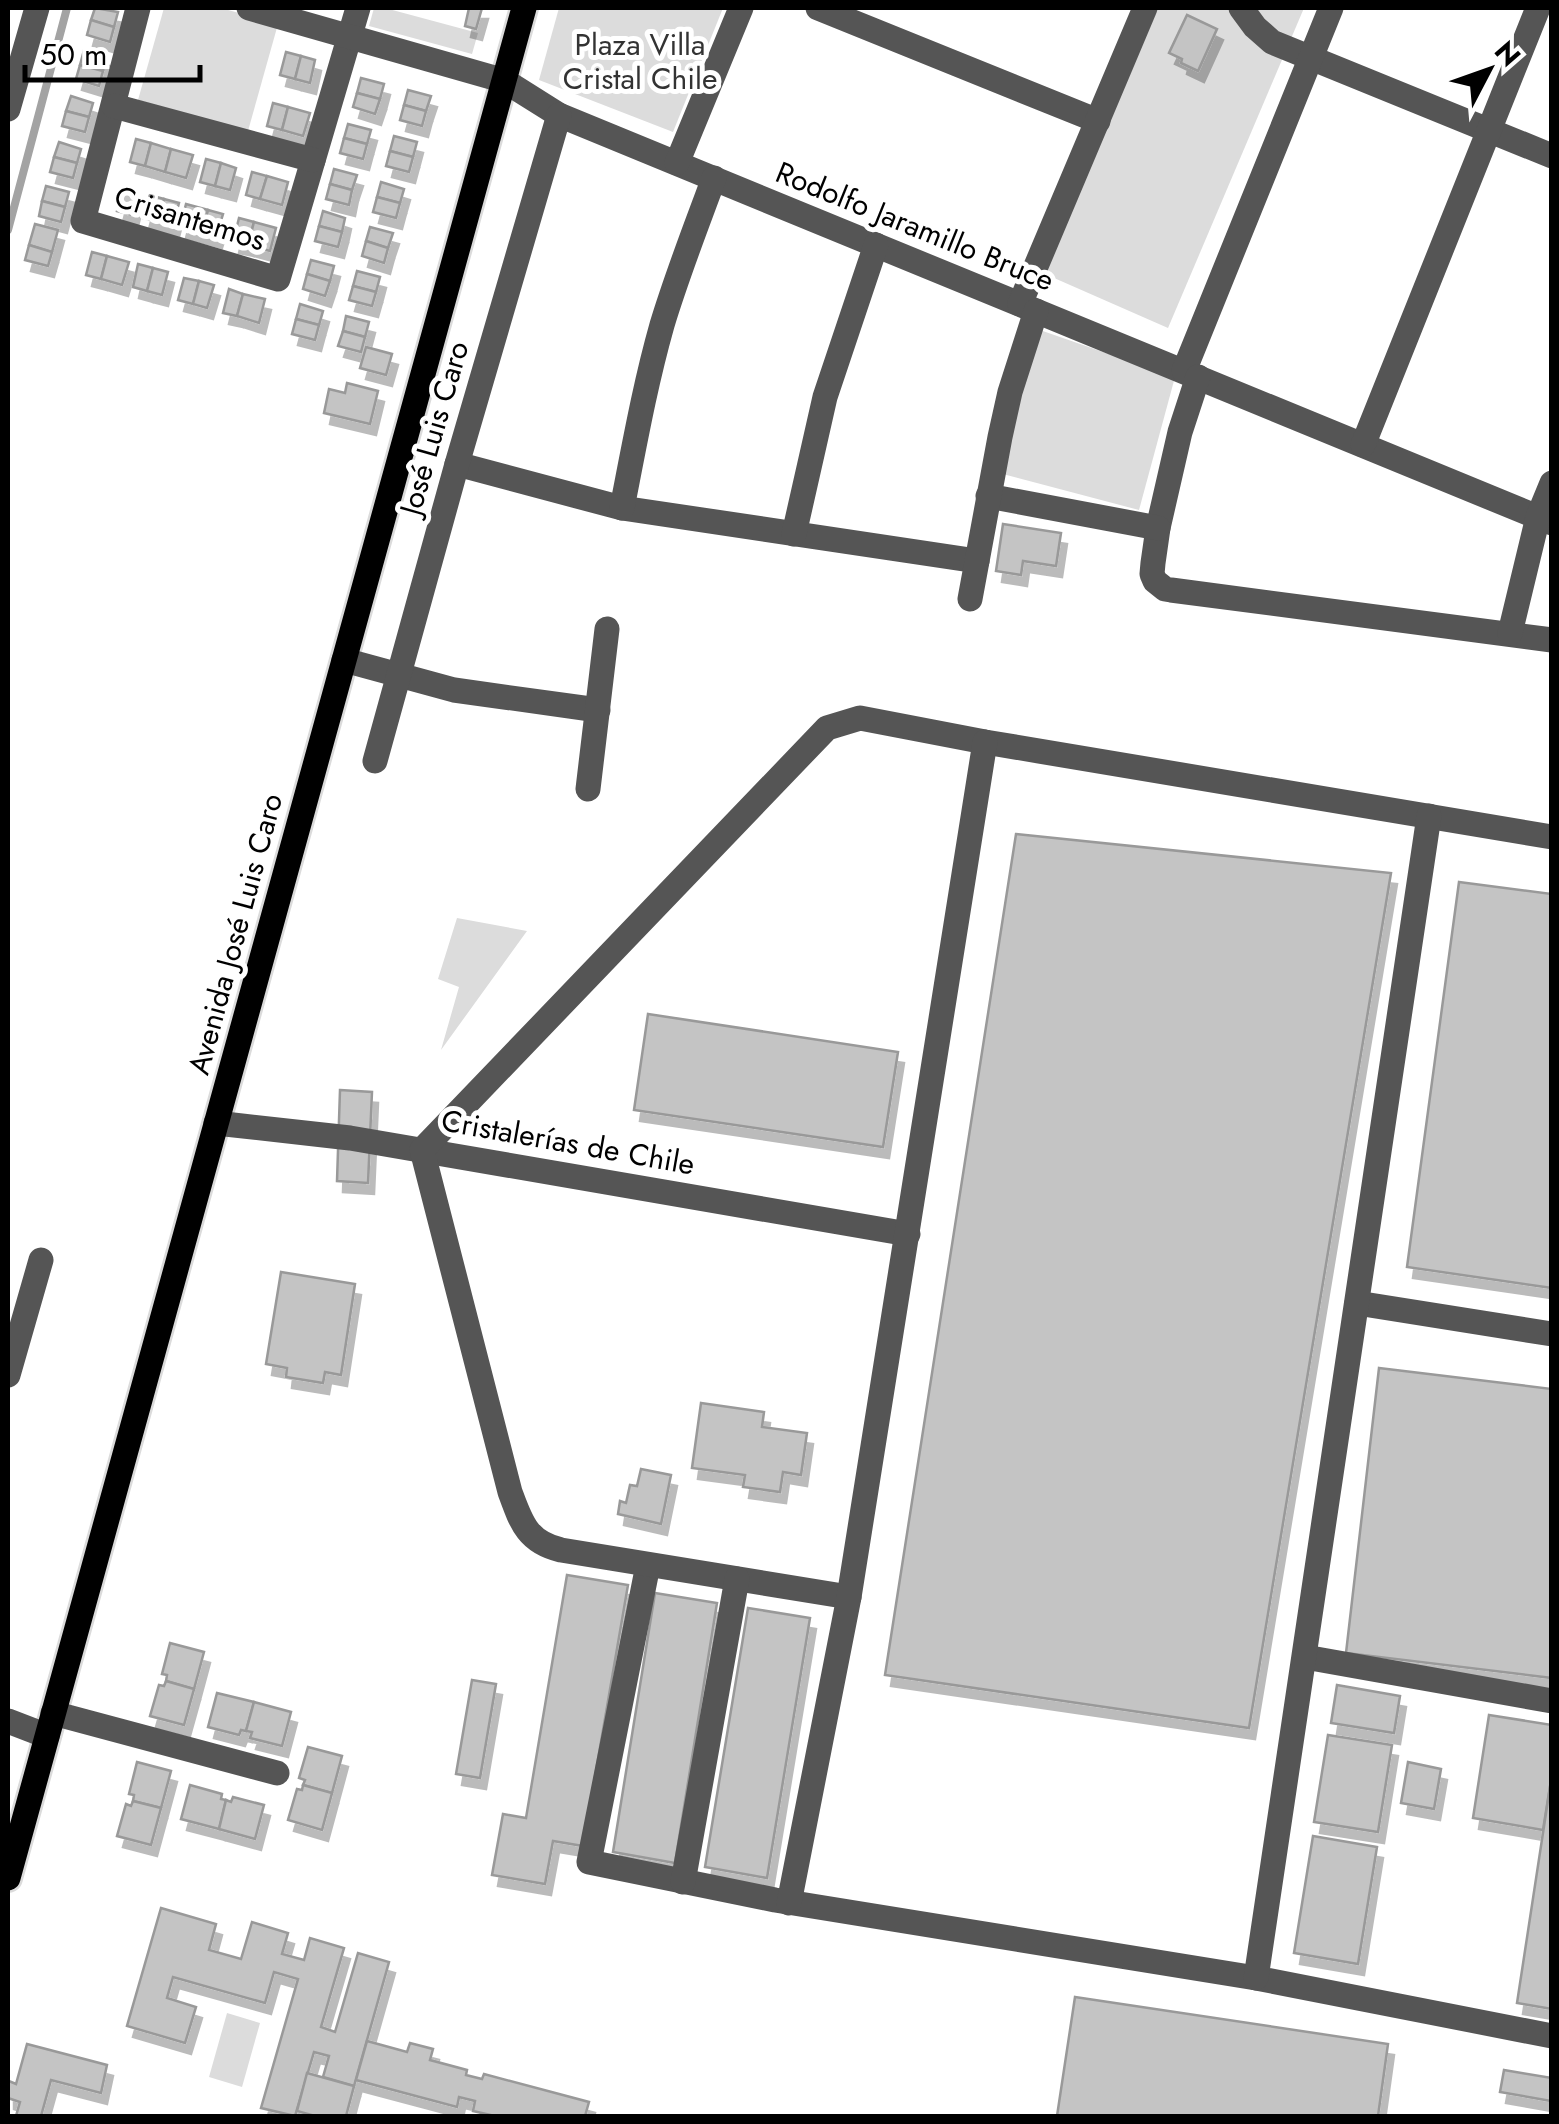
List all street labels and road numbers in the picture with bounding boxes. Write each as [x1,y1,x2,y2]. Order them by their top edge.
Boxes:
street label: Rodolfo Jaramillo Bruce [769,150,1061,302]
street label: Crisantemos [109,175,271,261]
street label: José Luis Caro [388,336,479,524]
street label: Avenida José Luis Caro [177,789,293,1079]
street label: Cristalerías de Chile [438,1099,698,1185]

